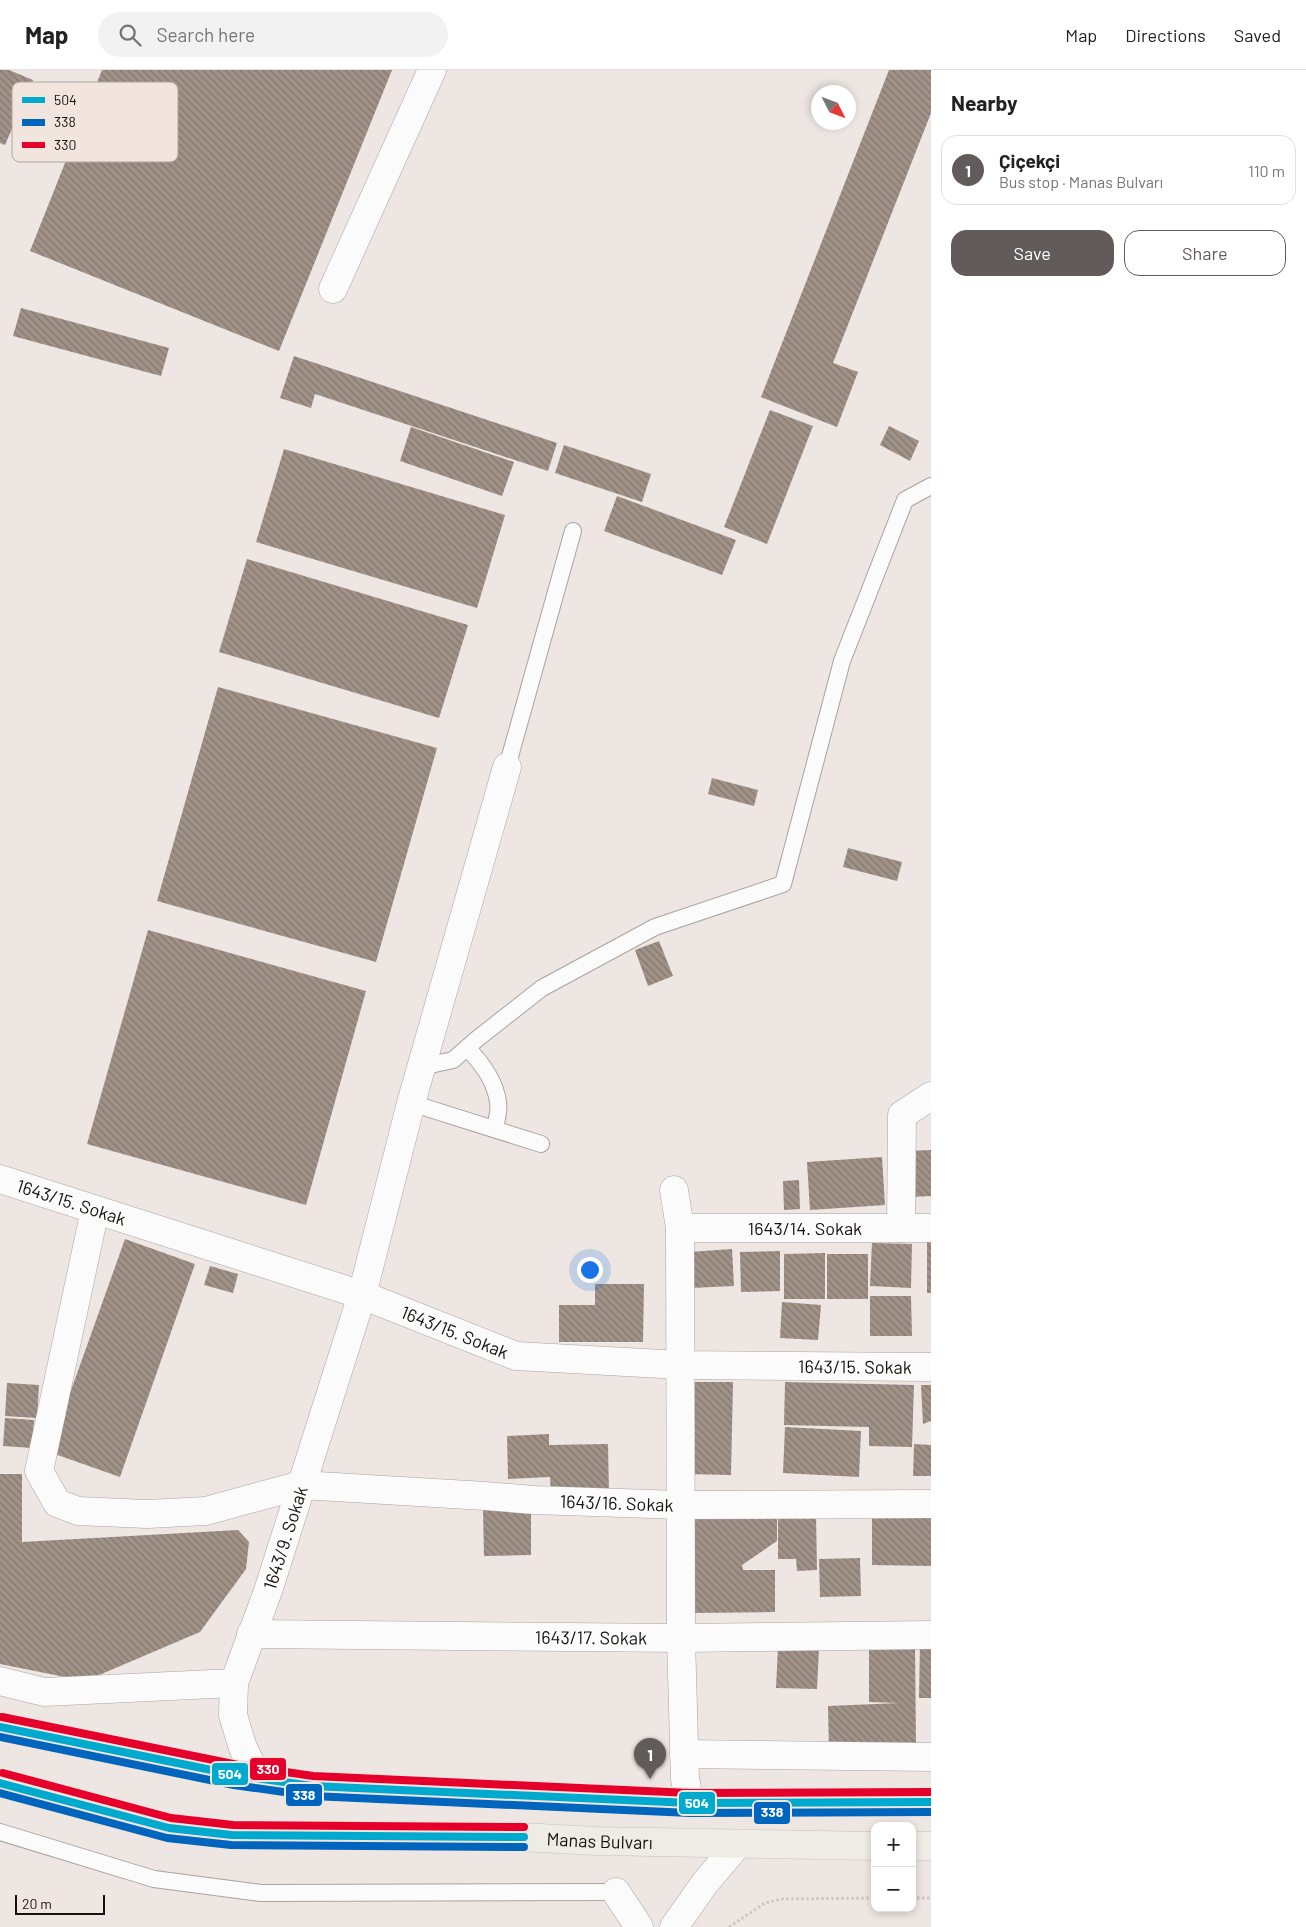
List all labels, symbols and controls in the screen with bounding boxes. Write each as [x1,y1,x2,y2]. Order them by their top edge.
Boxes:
search box [98,12,448,57]
text: Map [25,20,68,49]
icon: search [116,21,144,49]
text: Search here [156,23,255,46]
text: Map [1065,24,1097,46]
text: Directions [1125,24,1206,46]
text: Saved [1234,24,1281,46]
legend [12,82,178,162]
north arrow [811,85,856,130]
text: Nearby [951,90,1017,115]
text: 504 [54,91,77,108]
text: 338 [54,113,76,130]
text: 330 [54,136,76,153]
text: Çiçekçi [999,149,1060,172]
text: 1 [965,161,971,180]
text: 110 m [1248,161,1285,180]
text: Bus stop · Manas Bulvarı [999,172,1163,191]
button: Save [951,230,1114,276]
button: Share [1124,230,1286,276]
street label: 1643/15. Sokak [14,1174,129,1230]
street label: 1643/14. Sokak [748,1217,862,1239]
your location [577,1257,603,1283]
street label: 1643/15. Sokak [398,1301,512,1363]
street label: 1643/15. Sokak [798,1355,912,1378]
street label: 1643/9. Sokak [258,1483,312,1592]
street label: 1643/16. Sokak [560,1490,674,1516]
street label: 1643/17. Sokak [535,1626,647,1649]
pin: 1 [634,1738,666,1779]
line badge: 330 [249,1757,287,1781]
text: 330 [256,1760,280,1777]
line badge: 504 [211,1762,249,1786]
text: 504 [218,1765,242,1782]
line badge: 338 [285,1783,323,1807]
text: 338 [293,1786,316,1803]
line badge: 504 [678,1791,716,1815]
text: 504 [685,1794,709,1811]
line badge: 338 [753,1801,791,1825]
text: 338 [761,1803,784,1820]
map controls [871,1822,916,1912]
button: + [871,1822,916,1867]
street label: Manas Bulvarı [546,1827,653,1853]
button: − [871,1867,916,1912]
scale bar [15,1892,105,1915]
text: 20 m [22,1895,52,1912]

